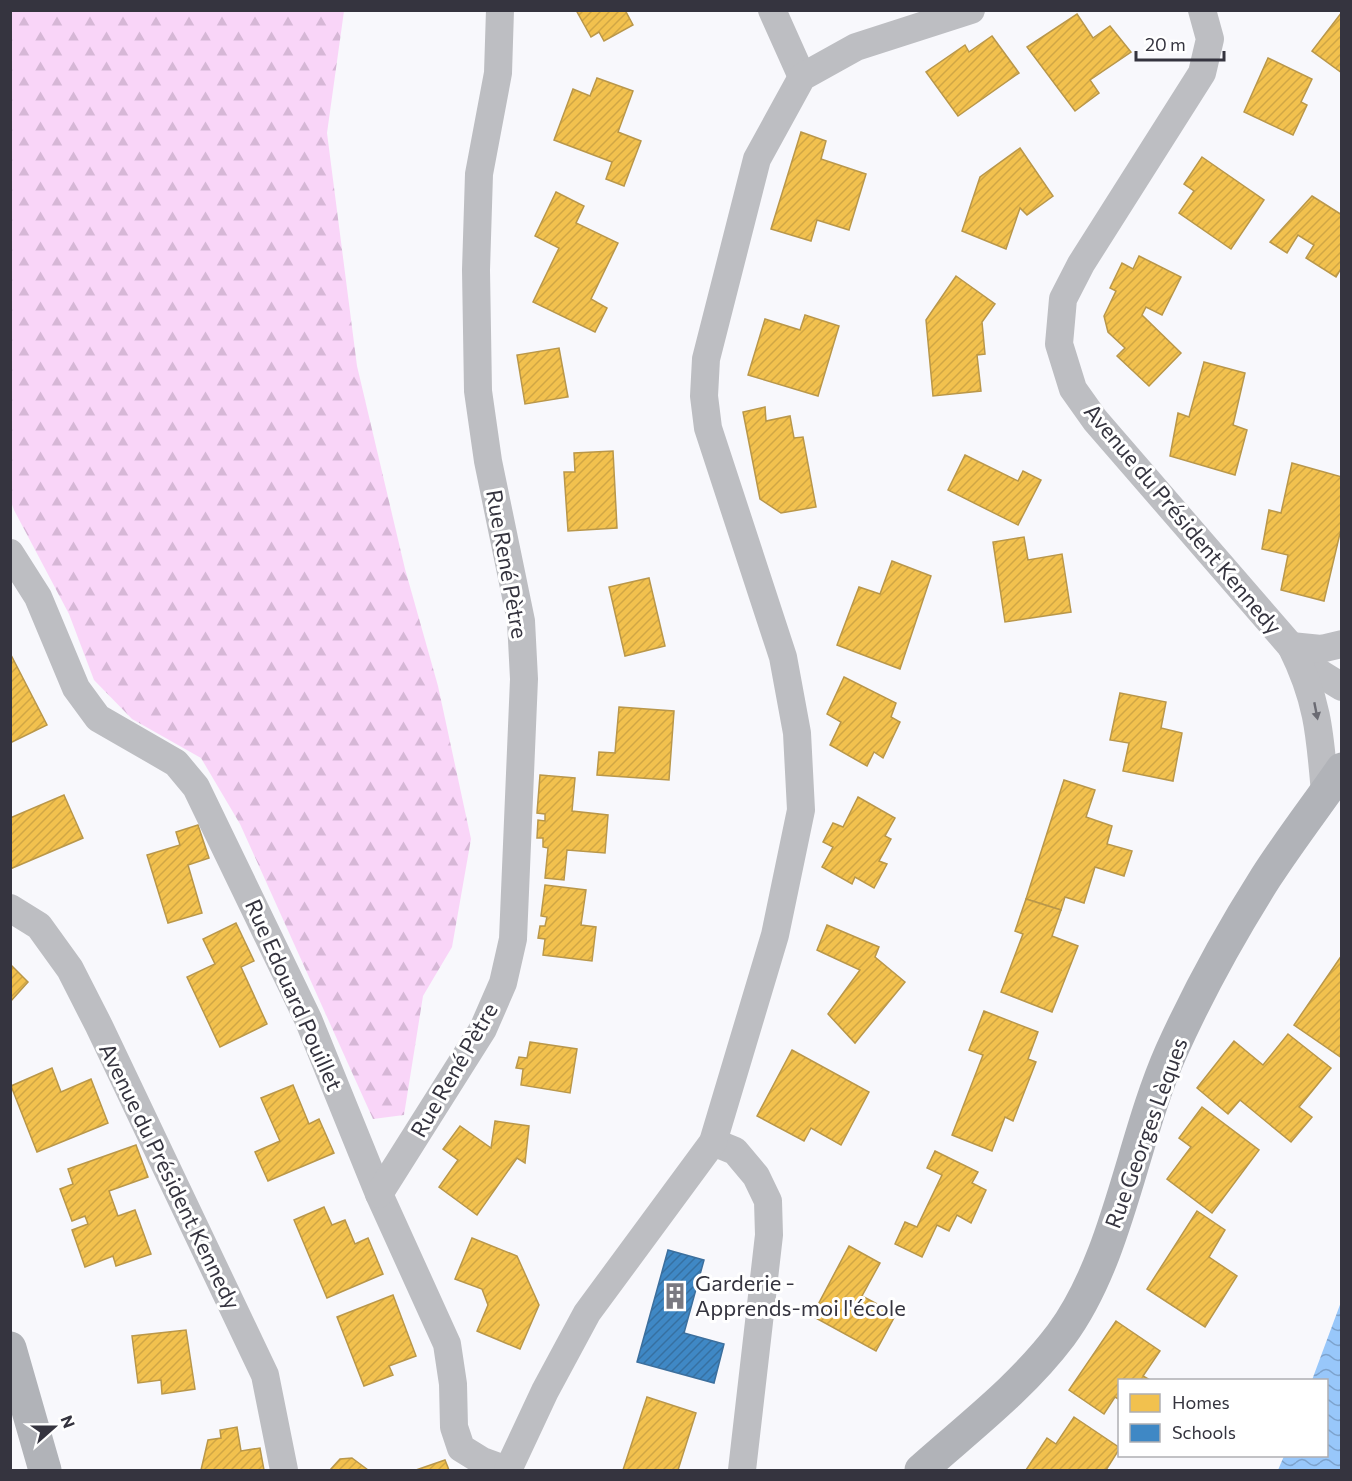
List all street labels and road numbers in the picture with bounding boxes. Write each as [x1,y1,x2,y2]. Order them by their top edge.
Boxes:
street label: Avenue du Président Kennedy [1079,398,1288,640]
street label: Rue René Pètre [481,487,534,640]
street label: Rue Edouard Pouillet [240,895,349,1095]
street label: Rue René Pètre [404,998,503,1142]
street label: Rue Georges Lèques [1098,1034,1193,1232]
street label: Avenue du Président Kennedy [94,1038,247,1313]

